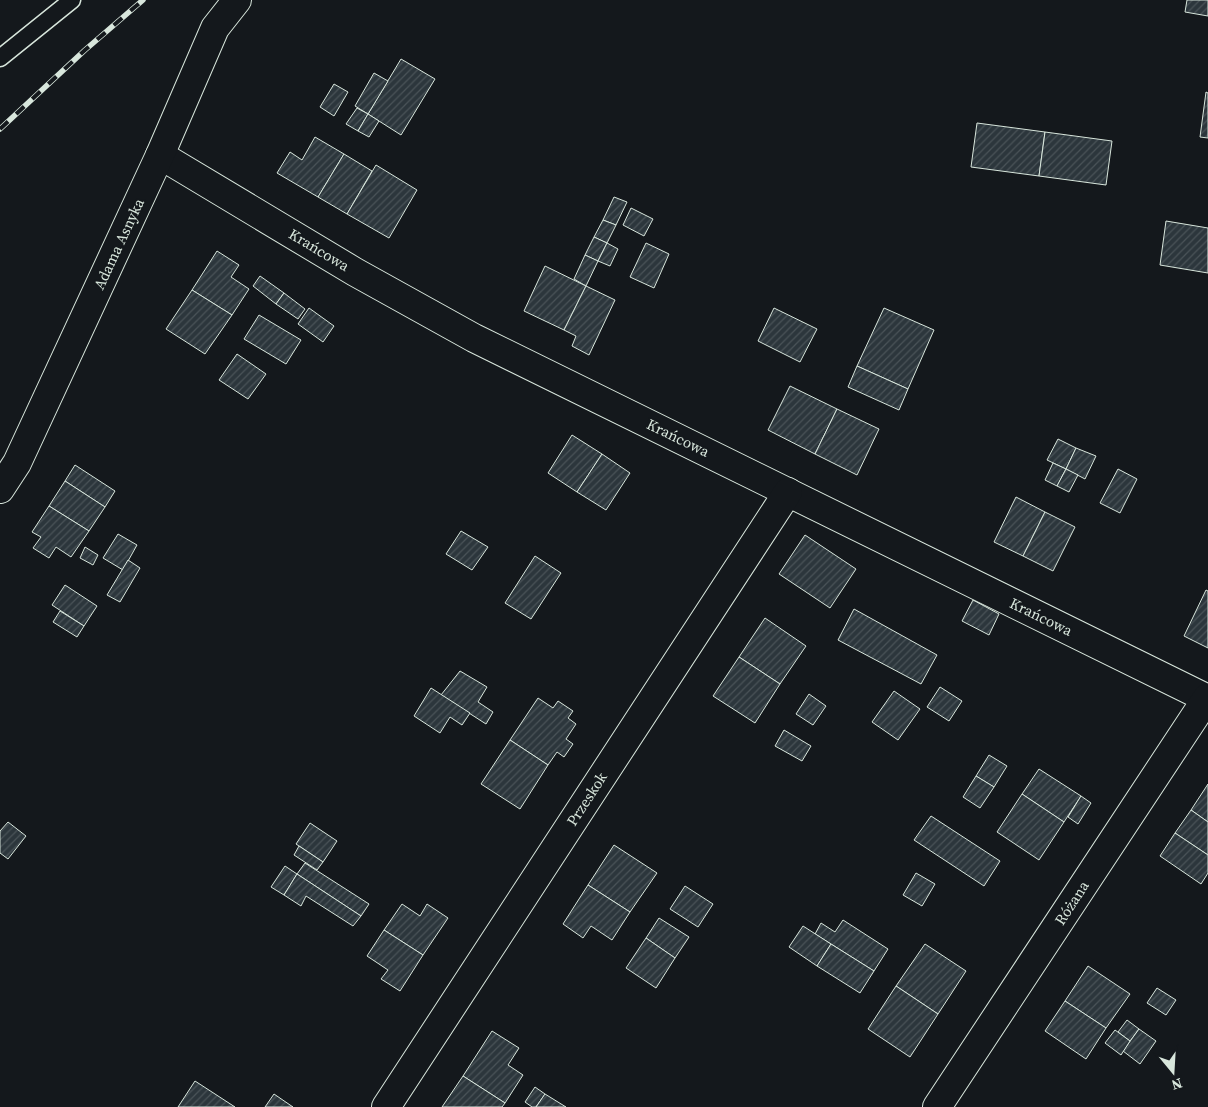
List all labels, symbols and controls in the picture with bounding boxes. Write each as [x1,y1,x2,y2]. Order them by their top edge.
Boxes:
street label: Adama Asnyka [88,194,149,293]
street label: Krańcowa [285,223,354,276]
street label: Krańcowa [643,413,713,462]
street label: Krańcowa [1006,592,1076,641]
street label: Przeskok [561,767,612,830]
street label: Różana [1049,876,1094,929]
north arrow [1148,1047,1198,1097]
text: N [1169,1073,1185,1095]

